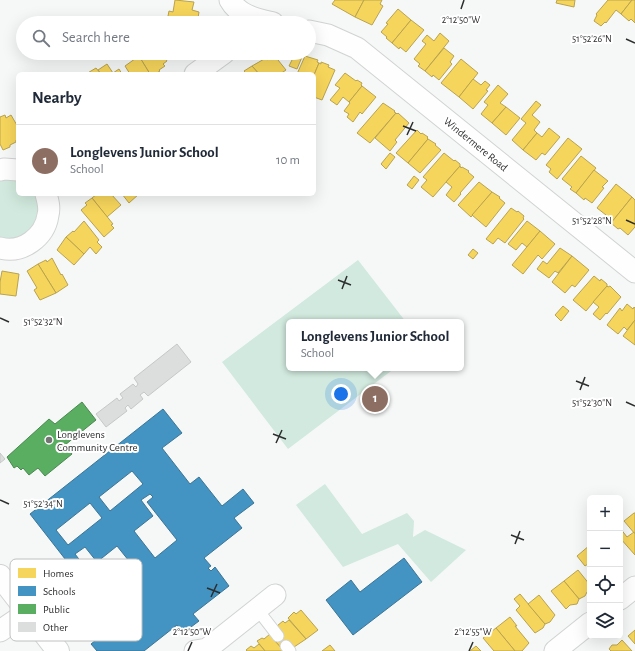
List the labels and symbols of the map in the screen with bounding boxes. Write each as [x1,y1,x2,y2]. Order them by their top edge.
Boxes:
text: 2°12'50"W [442,15,480,25]
text: 51°52'26"N [572,34,612,44]
street label: Windermere Road [442,115,510,174]
text: 51°52'28"N [572,216,612,226]
text: 51°52'32"N [23,317,63,327]
your location [331,384,351,404]
pin: 1 [362,384,388,414]
text: 51°52'30"N [572,398,612,408]
place label: Longlevens Community Centre [57,429,138,453]
marker: Longlevens Community Centre [44,435,54,445]
text: 51°52'34"N [23,499,63,509]
legend [10,559,142,641]
text: Homes [43,568,74,579]
text: Schools [43,586,76,597]
text: Public [43,604,70,615]
text: Other [43,622,68,633]
text: 2°12'50"W [173,627,211,637]
text: 2°12'55"W [454,627,492,637]

